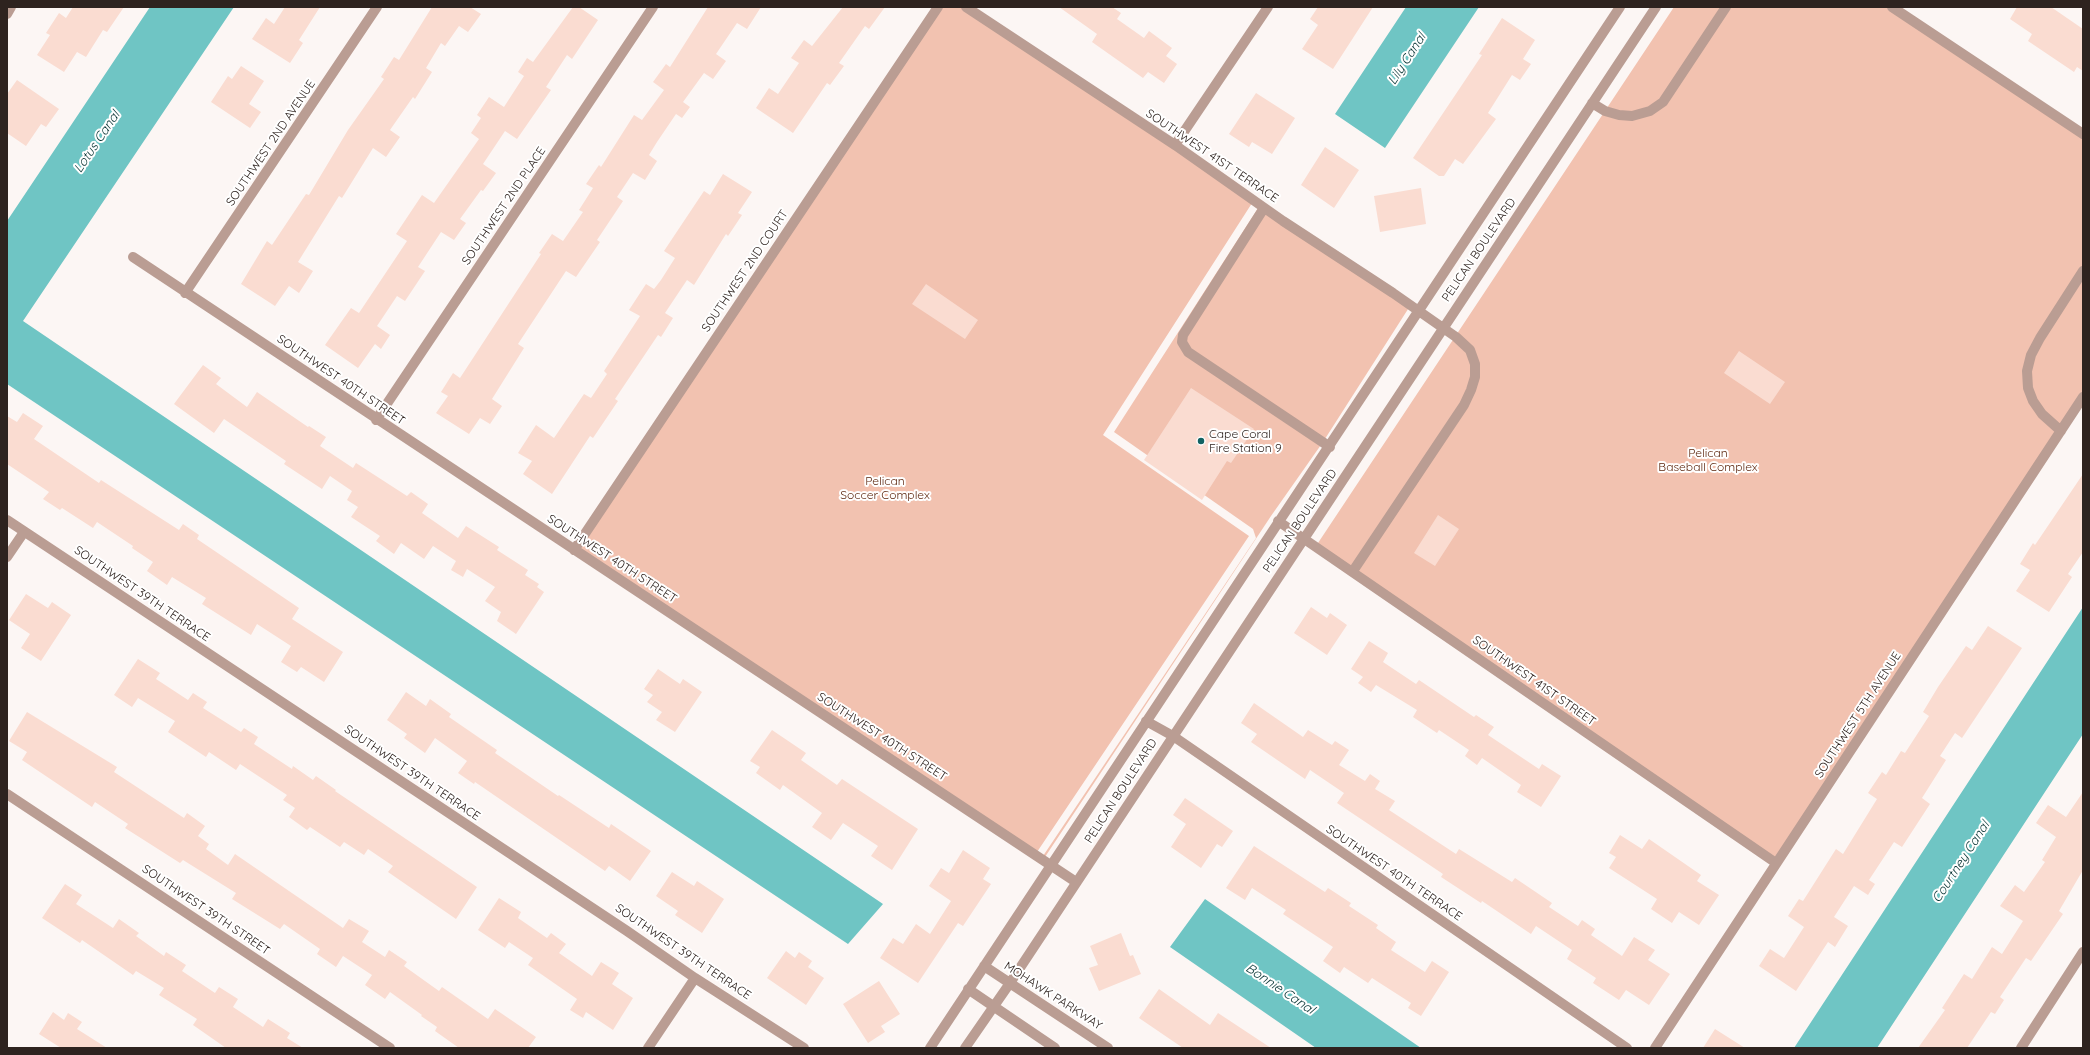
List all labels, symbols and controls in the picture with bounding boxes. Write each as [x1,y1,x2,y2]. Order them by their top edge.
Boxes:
water label: Lily Canal [1385,30,1429,88]
street label: SOUTHWEST 2ND AVENUE [223,77,319,209]
street label: SOUTHWEST 41ST TERRACE [1143,106,1281,206]
water label: Lotus Canal [71,108,123,176]
street label: SOUTHWEST 2ND PLACE [459,144,549,268]
street label: PELICAN BOULEVARD [1439,196,1519,304]
street label: SOUTHWEST 2ND COURT [699,207,791,335]
street label: SOUTHWEST 40TH STREET [274,332,408,428]
place label: Cape Coral Fire Station 9 [1209,427,1282,455]
marker: Cape Coral Fire Station 9 [1196,436,1206,446]
park label: Pelican Baseball Complex [1658,446,1758,474]
street label: PELICAN BOULEVARD [1260,467,1340,575]
park label: Pelican Soccer Complex [840,474,930,502]
street label: SOUTHWEST 40TH STREET [545,512,679,606]
street label: SOUTHWEST 39TH TERRACE [71,543,213,645]
street label: SOUTHWEST 41ST STREET [1470,633,1598,729]
street label: SOUTHWEST 5TH AVENUE [1812,649,1904,781]
street label: SOUTHWEST 40TH STREET [815,690,949,784]
street label: SOUTHWEST 39TH TERRACE [341,722,483,824]
street label: PELICAN BOULEVARD [1082,736,1160,846]
water label: Courtney Canal [1929,818,1993,906]
street label: SOUTHWEST 40TH TERRACE [1323,822,1465,924]
street label: SOUTHWEST 39TH STREET [139,862,273,958]
street label: SOUTHWEST 39TH TERRACE [612,901,754,1003]
street label: MOHAWK PARKWAY [1001,959,1105,1033]
water label: Bonnie Canal [1243,960,1317,1018]

